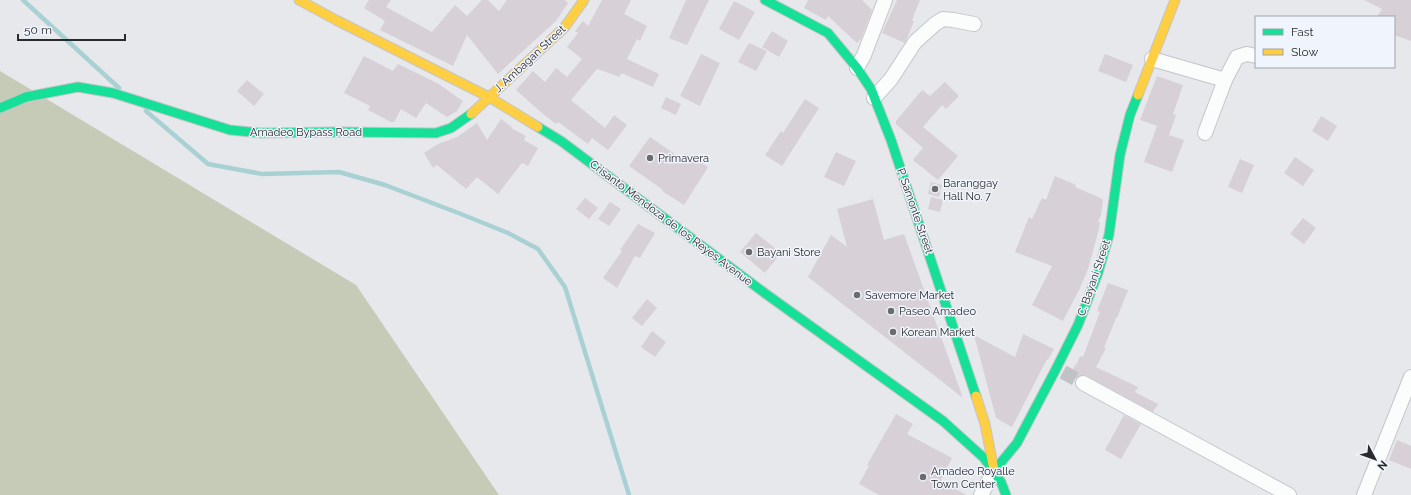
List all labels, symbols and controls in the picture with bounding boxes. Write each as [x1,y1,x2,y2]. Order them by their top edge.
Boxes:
scale bar [18,16,125,42]
legend [1255,16,1395,68]
street label: J. Ambagan Street [492,22,569,95]
text: 50 m [24,23,52,37]
text: Fast [1291,25,1314,39]
text: Slow [1291,45,1318,59]
street label: Amadeo Bypass Road [250,126,362,139]
place label: Primavera [658,152,709,165]
marker: Primavera [645,153,655,163]
street label: Crisanto Mendoza de los Reyes Avenue [587,158,755,289]
street label: P. Samonte Street [894,166,936,256]
place label: Baranggay Hall No. 7 [943,177,998,203]
marker: Baranggay Hall No. 7 [930,184,940,194]
street label: C. Bayani Street [1075,238,1113,318]
place label: Bayani Store [757,246,821,259]
marker: Bayani Store [744,247,754,257]
place label: Savemore Market [865,289,955,302]
marker: Savemore Market [852,290,862,300]
place label: Paseo Amadeo [899,305,976,318]
marker: Paseo Amadeo [886,306,896,316]
place label: Korean Market [901,326,975,339]
marker: Korean Market [888,327,898,337]
north arrow [1355,439,1395,479]
text: N [1375,458,1390,473]
place label: Amadeo Royalle Town Center [931,465,1015,491]
marker: Amadeo Royalle Town Center [918,472,928,482]

